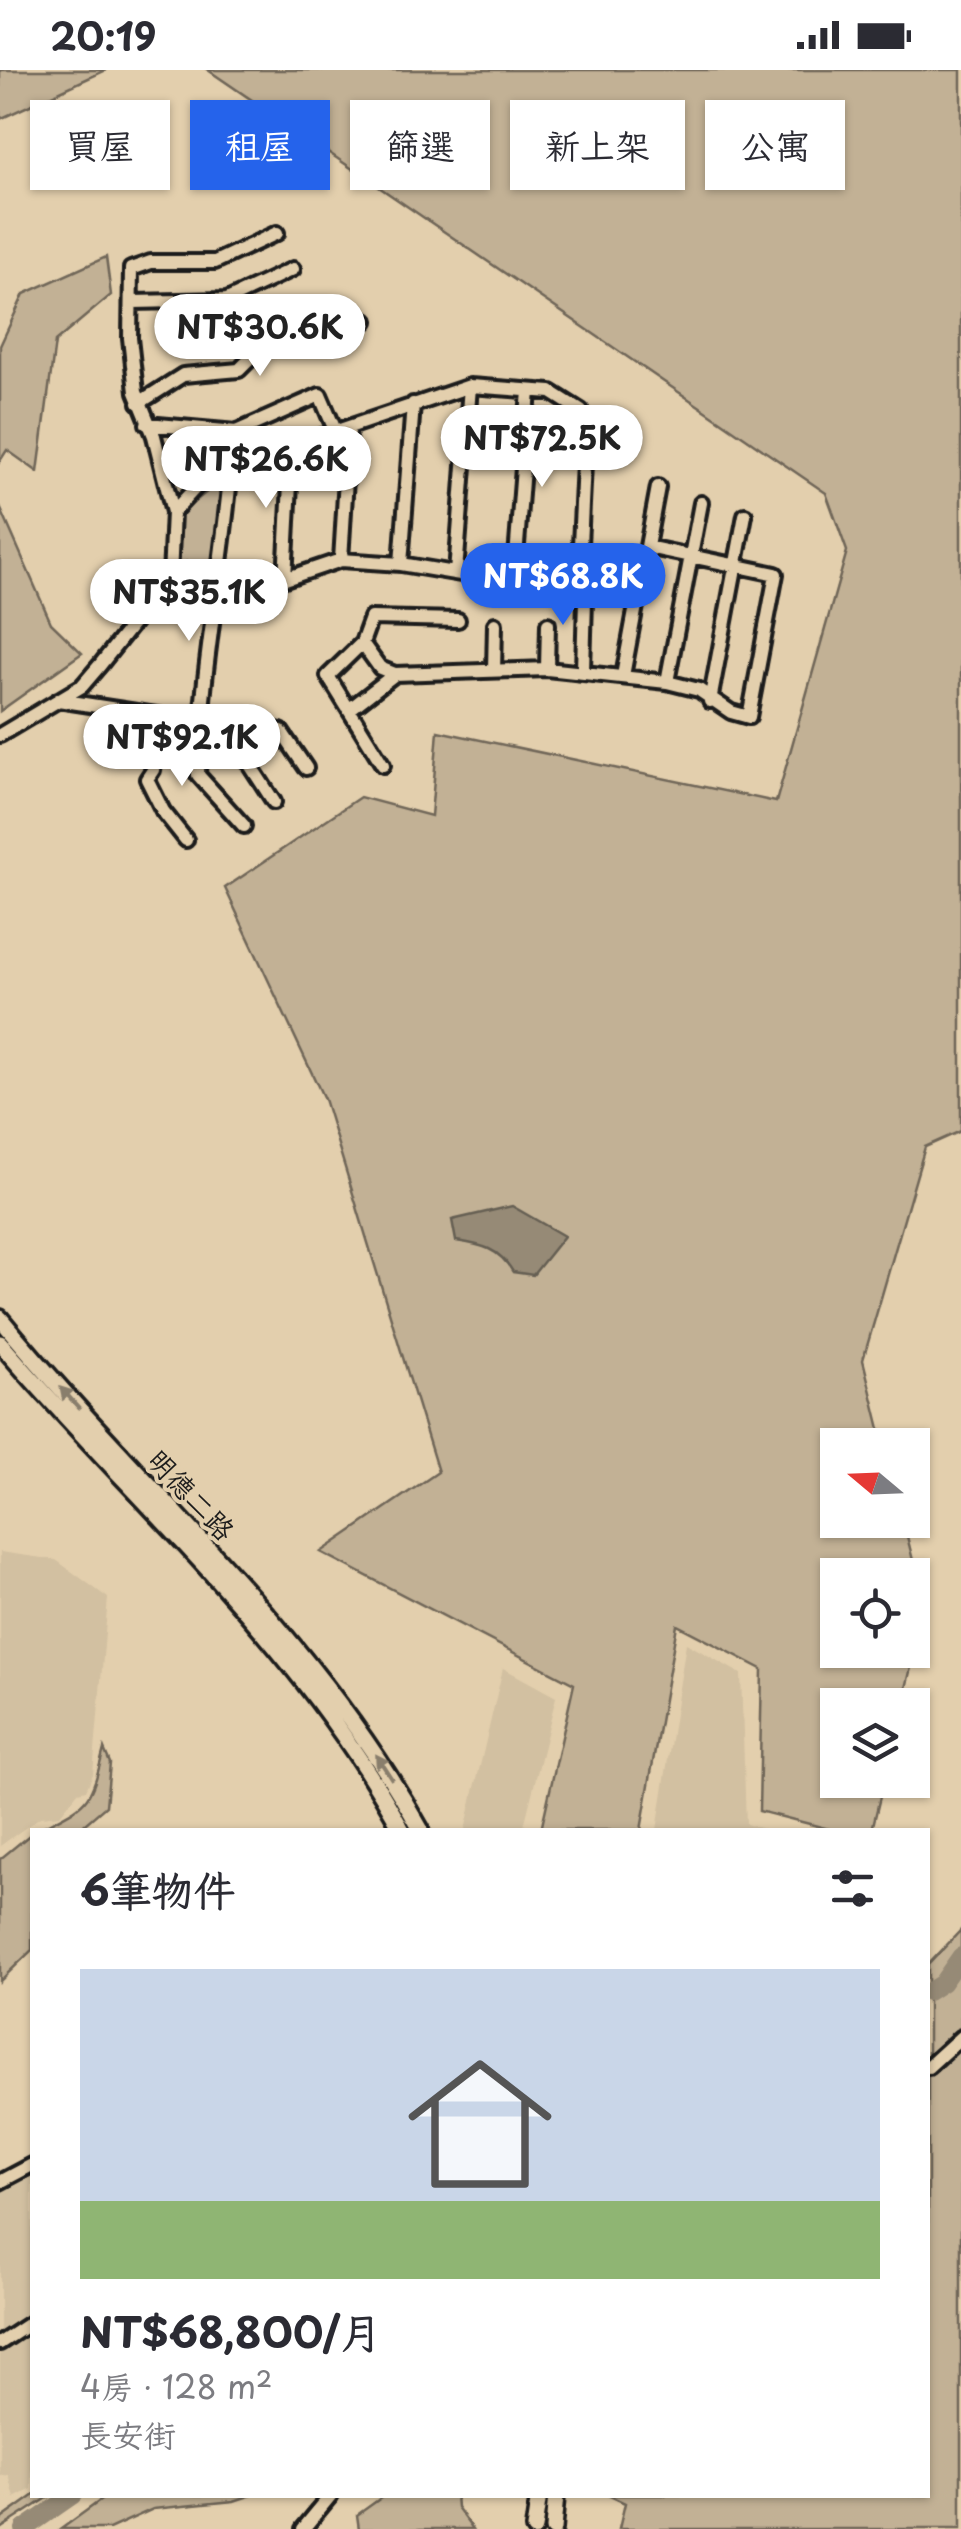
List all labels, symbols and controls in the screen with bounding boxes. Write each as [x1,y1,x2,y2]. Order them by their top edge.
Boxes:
text: 20:19 [50,7,156,64]
chip: 買屋 [30,100,170,190]
chip: 租屋 [190,100,330,190]
chip: 篩選 [350,100,490,190]
chip: 新上架 [510,100,685,190]
chip: 公寓 [705,100,845,190]
pin: NT$30.6K [157,294,363,379]
text: NT$30.6K [176,302,344,350]
pin: NT$72.5K [439,405,645,490]
text: NT$72.5K [463,413,621,461]
pin: NT$26.6K [163,426,369,511]
text: NT$26.6K [183,434,349,482]
pin: NT$68.8K [460,543,666,628]
text: NT$68.8K [482,551,644,599]
pin: NT$35.1K [86,559,292,644]
text: NT$35.1K [112,567,266,615]
pin: NT$92.1K [79,704,285,789]
text: NT$92.1K [105,712,259,760]
one-way arrow [59,1386,82,1410]
north arrow [820,1428,930,1538]
map controls [820,1428,930,1798]
street label: 明德二路 [138,1438,246,1550]
button: locate [820,1558,930,1668]
button: layers [820,1688,930,1798]
one-way arrow [376,1754,394,1781]
text: 6筆物件 [80,1857,236,1920]
icon: filters [825,1861,880,1916]
icon: home [390,2034,570,2214]
text: NT$68,800/月 [80,2299,382,2362]
text: 4房 · 128 m² [80,2362,272,2410]
text: 長安街 [80,2410,176,2458]

